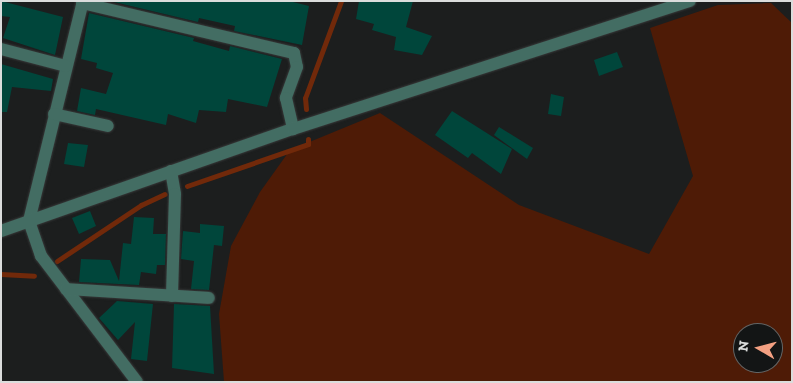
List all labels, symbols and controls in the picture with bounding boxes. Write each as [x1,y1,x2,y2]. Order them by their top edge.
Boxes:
north arrow [733,323,783,373]
text: N [734,340,753,352]

